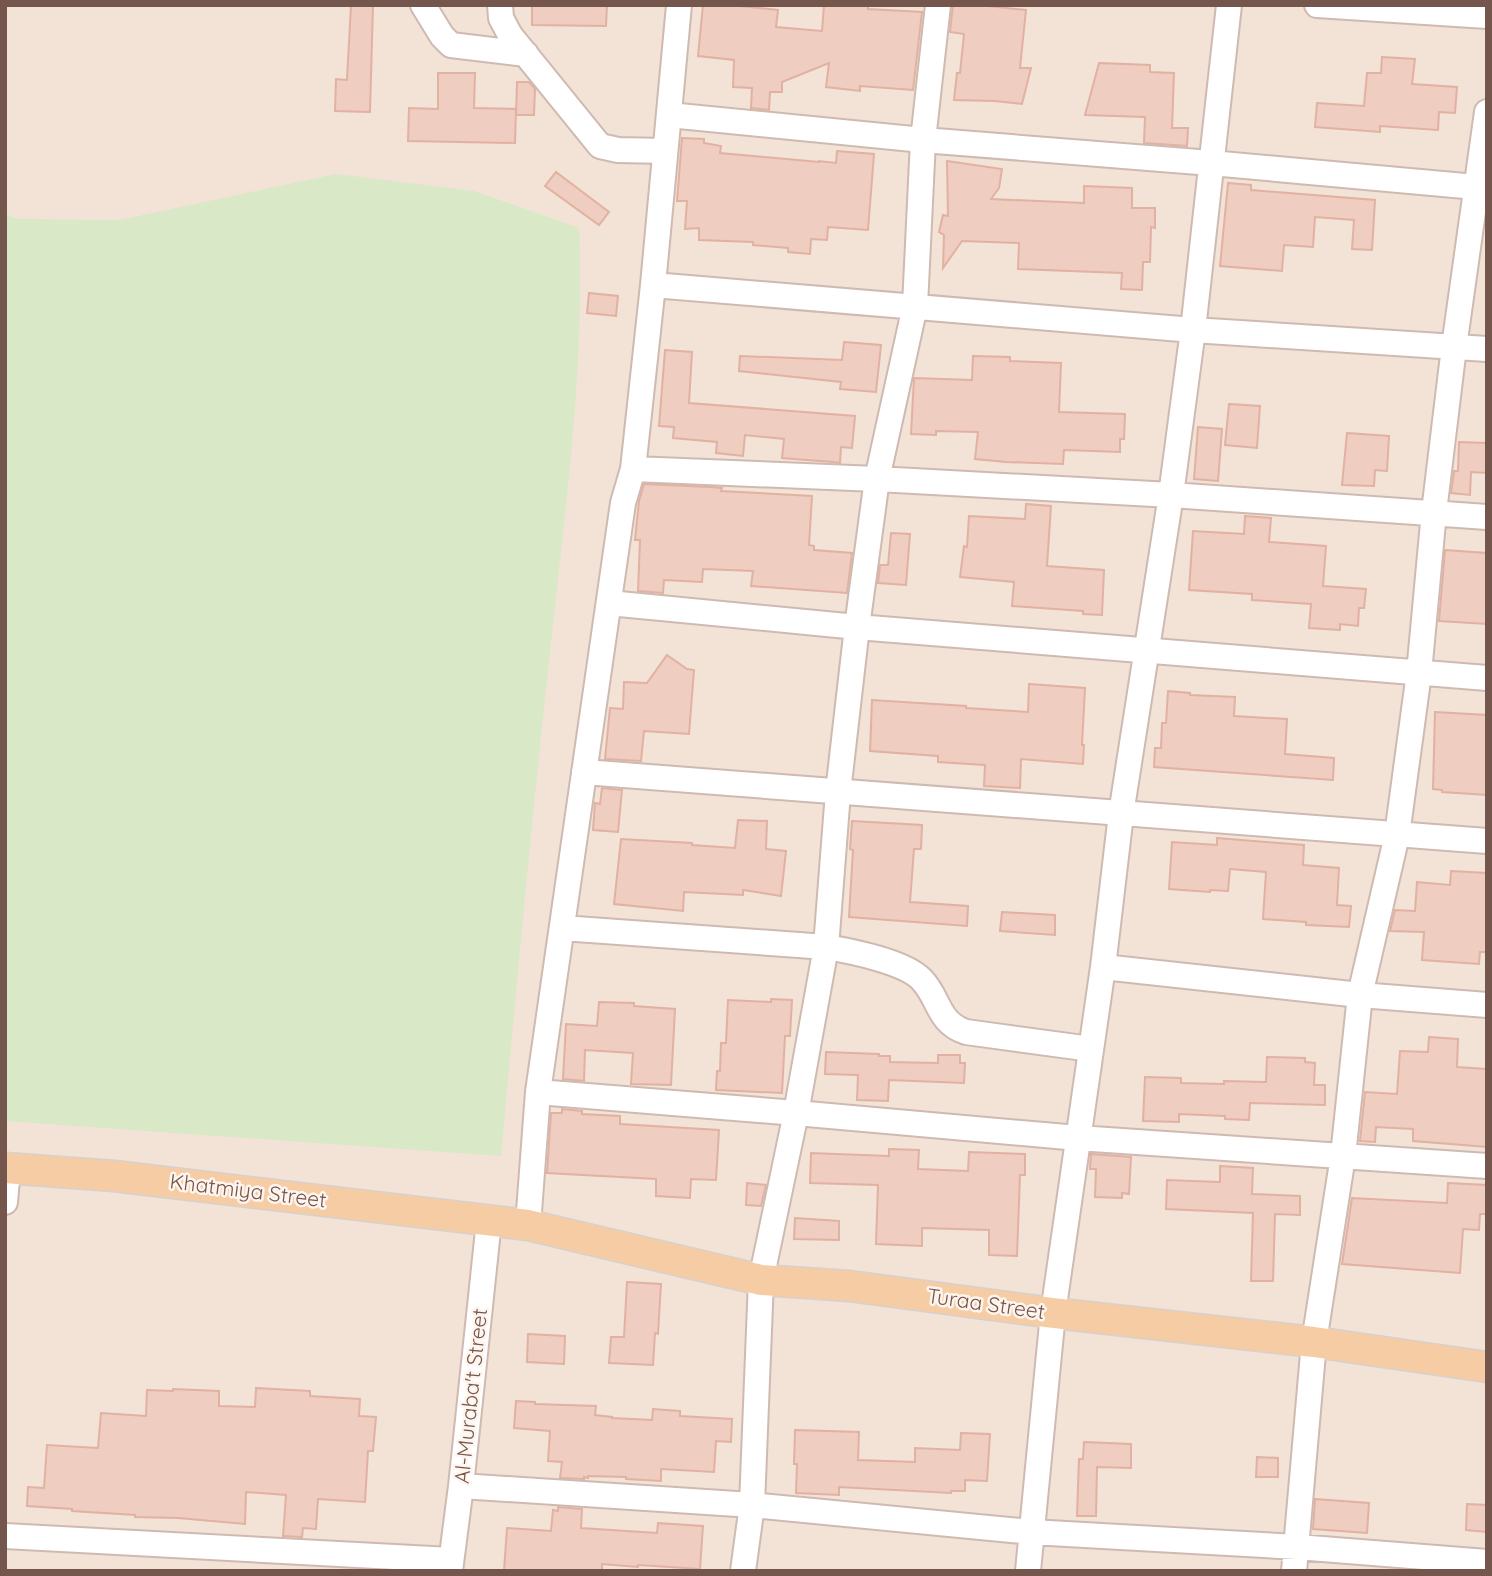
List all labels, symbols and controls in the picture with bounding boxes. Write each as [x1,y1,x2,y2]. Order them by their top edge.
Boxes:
street label: Khatmiya Street [168,1168,328,1213]
street label: Turaa Street [926,1282,1047,1324]
street label: Al-Muraba't Street [448,1307,492,1485]

